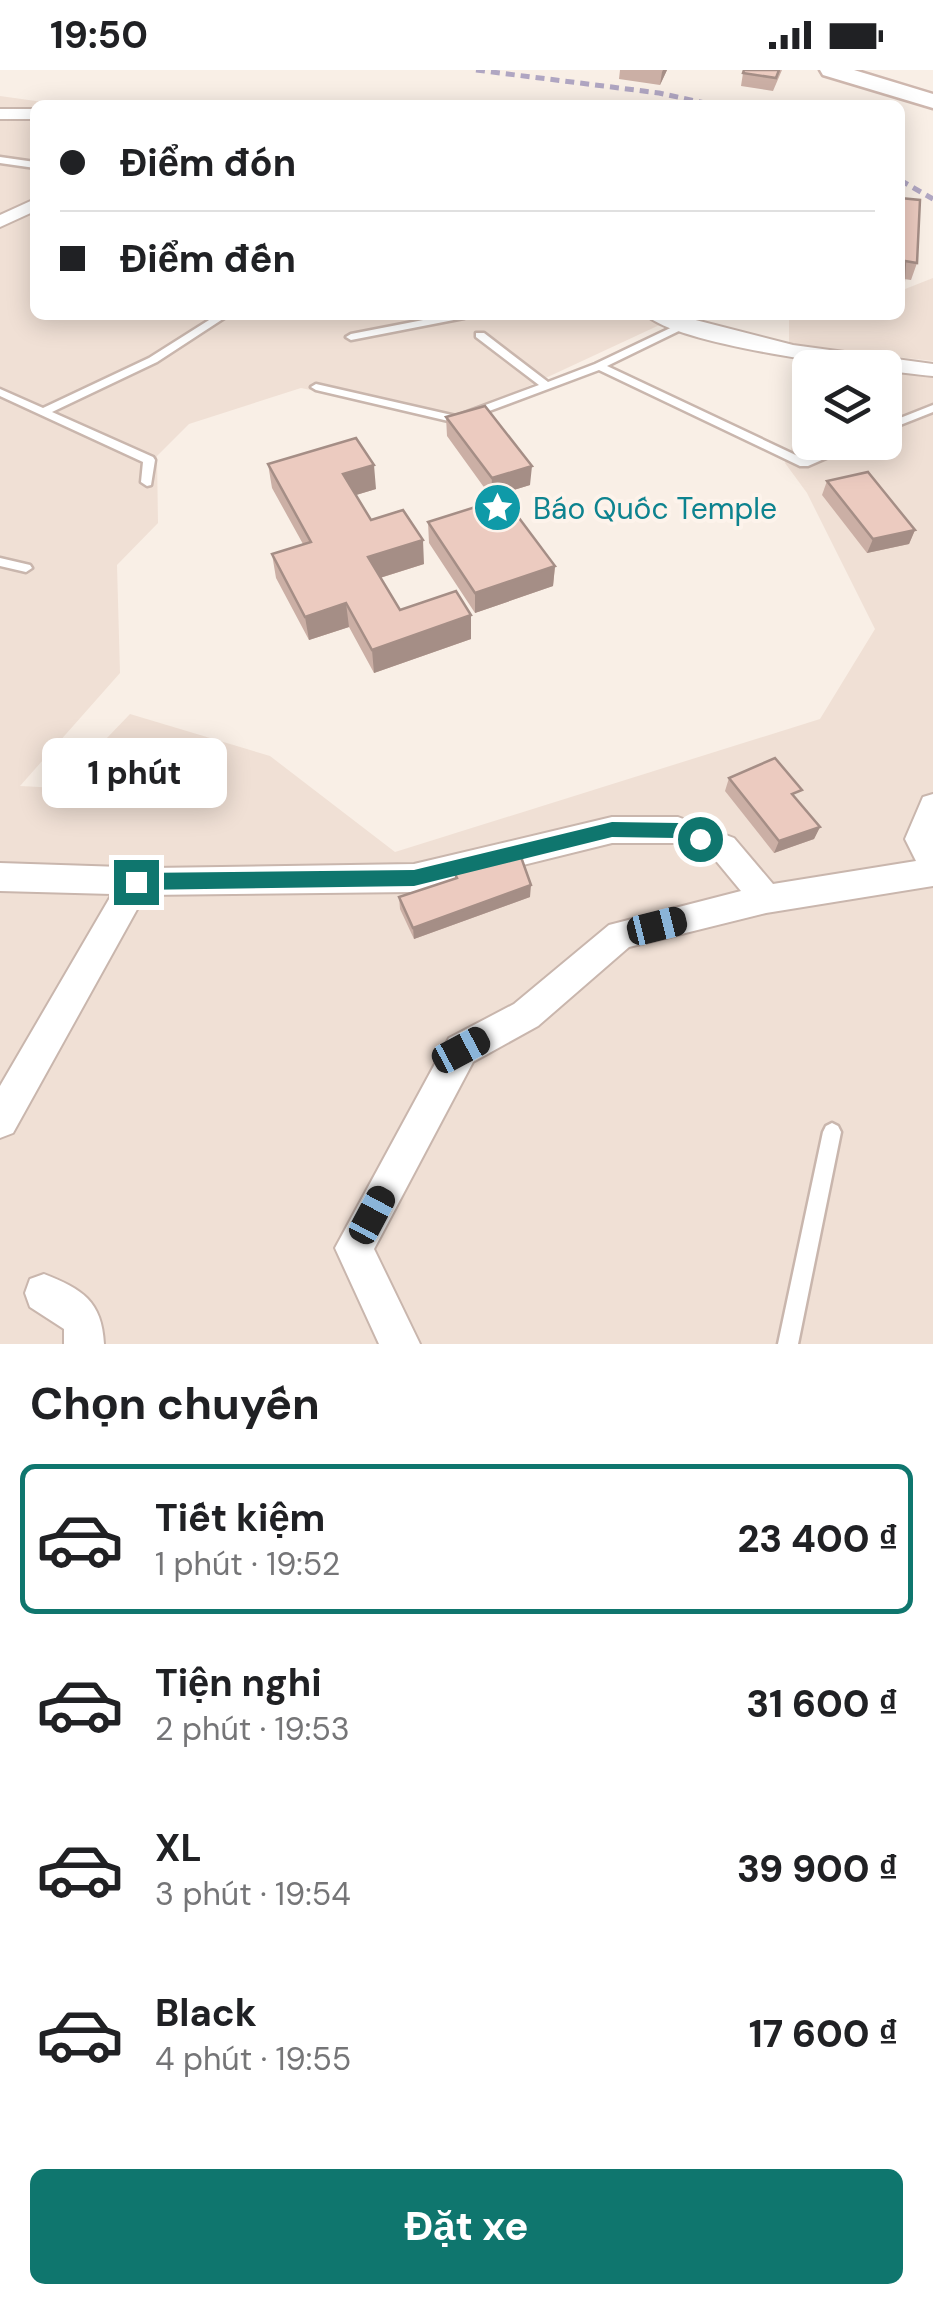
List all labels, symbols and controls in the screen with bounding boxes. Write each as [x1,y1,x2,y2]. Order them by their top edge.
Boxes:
text: 19:50 [50,10,148,60]
text: Điểm đón [120,138,296,188]
text: Điểm đến [120,234,296,284]
map controls [792,350,902,460]
button: layers [792,350,902,460]
place icon: Báo Quốc Temple [472,482,524,534]
place label: Báo Quốc Temple [533,489,777,528]
callout: 1 phút [44,737,228,807]
text: 1 phút [87,752,182,794]
route start [678,817,723,862]
route end [114,860,159,905]
car [624,904,690,948]
car [427,1023,495,1077]
car [345,1181,399,1249]
text: Chọn chuyến [30,1374,320,1433]
text: Tiết kiệm [155,1493,325,1543]
icon: car [35,1494,125,1584]
text: 23 400 ₫ [737,1514,898,1564]
text: 1 phút · 19:52 [155,1543,340,1585]
text: Tiện nghi [155,1658,322,1708]
icon: car [35,1659,125,1749]
text: 31 600 ₫ [746,1679,898,1729]
text: 2 phút · 19:53 [155,1708,350,1750]
text: XL [155,1823,202,1873]
icon: car [35,1824,125,1914]
text: 39 900 ₫ [737,1844,898,1894]
text: 3 phút · 19:54 [155,1873,351,1915]
text: Black [155,1988,257,2038]
icon: car [35,1989,125,2079]
text: 17 600 ₫ [749,2009,898,2059]
text: 4 phút · 19:55 [155,2038,351,2080]
button: Đặt xe [30,2169,903,2284]

